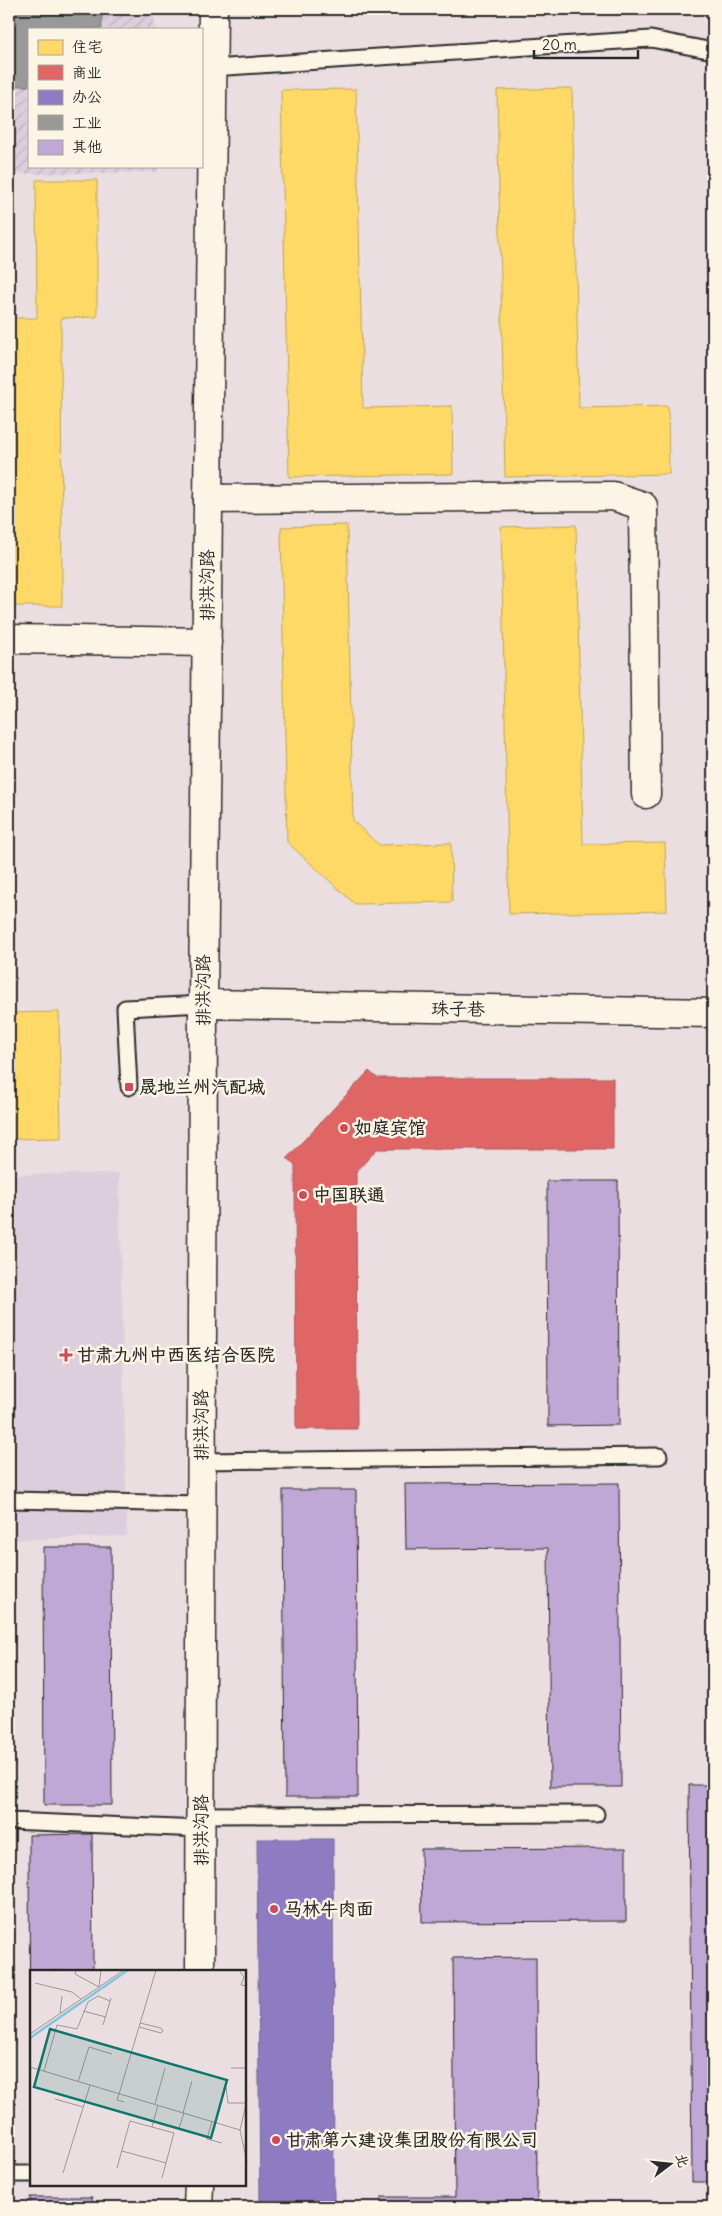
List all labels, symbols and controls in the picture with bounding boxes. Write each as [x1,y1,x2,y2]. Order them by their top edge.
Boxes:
legend [28,28,202,168]
scale bar [534,28,638,60]
text: 20 m [542,35,577,54]
text: 住宅 [72,37,102,56]
text: 商业 [72,63,102,82]
text: 办公 [72,87,102,106]
text: 工业 [72,113,102,132]
text: 其他 [72,137,102,156]
street label: 排洪沟路 [195,549,218,621]
street label: 排洪沟路 [191,954,214,1026]
street label: 珠子巷 [431,997,485,1020]
place label: 晟地兰州汽配城 [139,1075,265,1098]
marker: 晟地兰州汽配城 [123,1081,135,1093]
place label: 如庭宾馆 [354,1116,426,1139]
marker: 如庭宾馆 [338,1122,350,1134]
place label: 中国联通 [313,1183,385,1206]
marker: 中国联通 [297,1189,309,1201]
place label: 甘肃九州中西医结合医院 [77,1343,275,1366]
marker: 甘肃九州中西医结合医院 [59,1348,73,1362]
street label: 排洪沟路 [189,1389,212,1461]
street label: 排洪沟路 [189,1794,212,1866]
place label: 马林牛肉面 [284,1897,374,1920]
marker: 马林牛肉面 [268,1903,280,1915]
inset map [30,1970,246,2186]
place label: 甘肃第六建设集团股份有限公司 [286,2128,538,2151]
marker: 甘肃第六建设集团股份有限公司 [270,2134,282,2146]
north arrow [644,2138,694,2188]
text: 北 [672,2151,693,2170]

